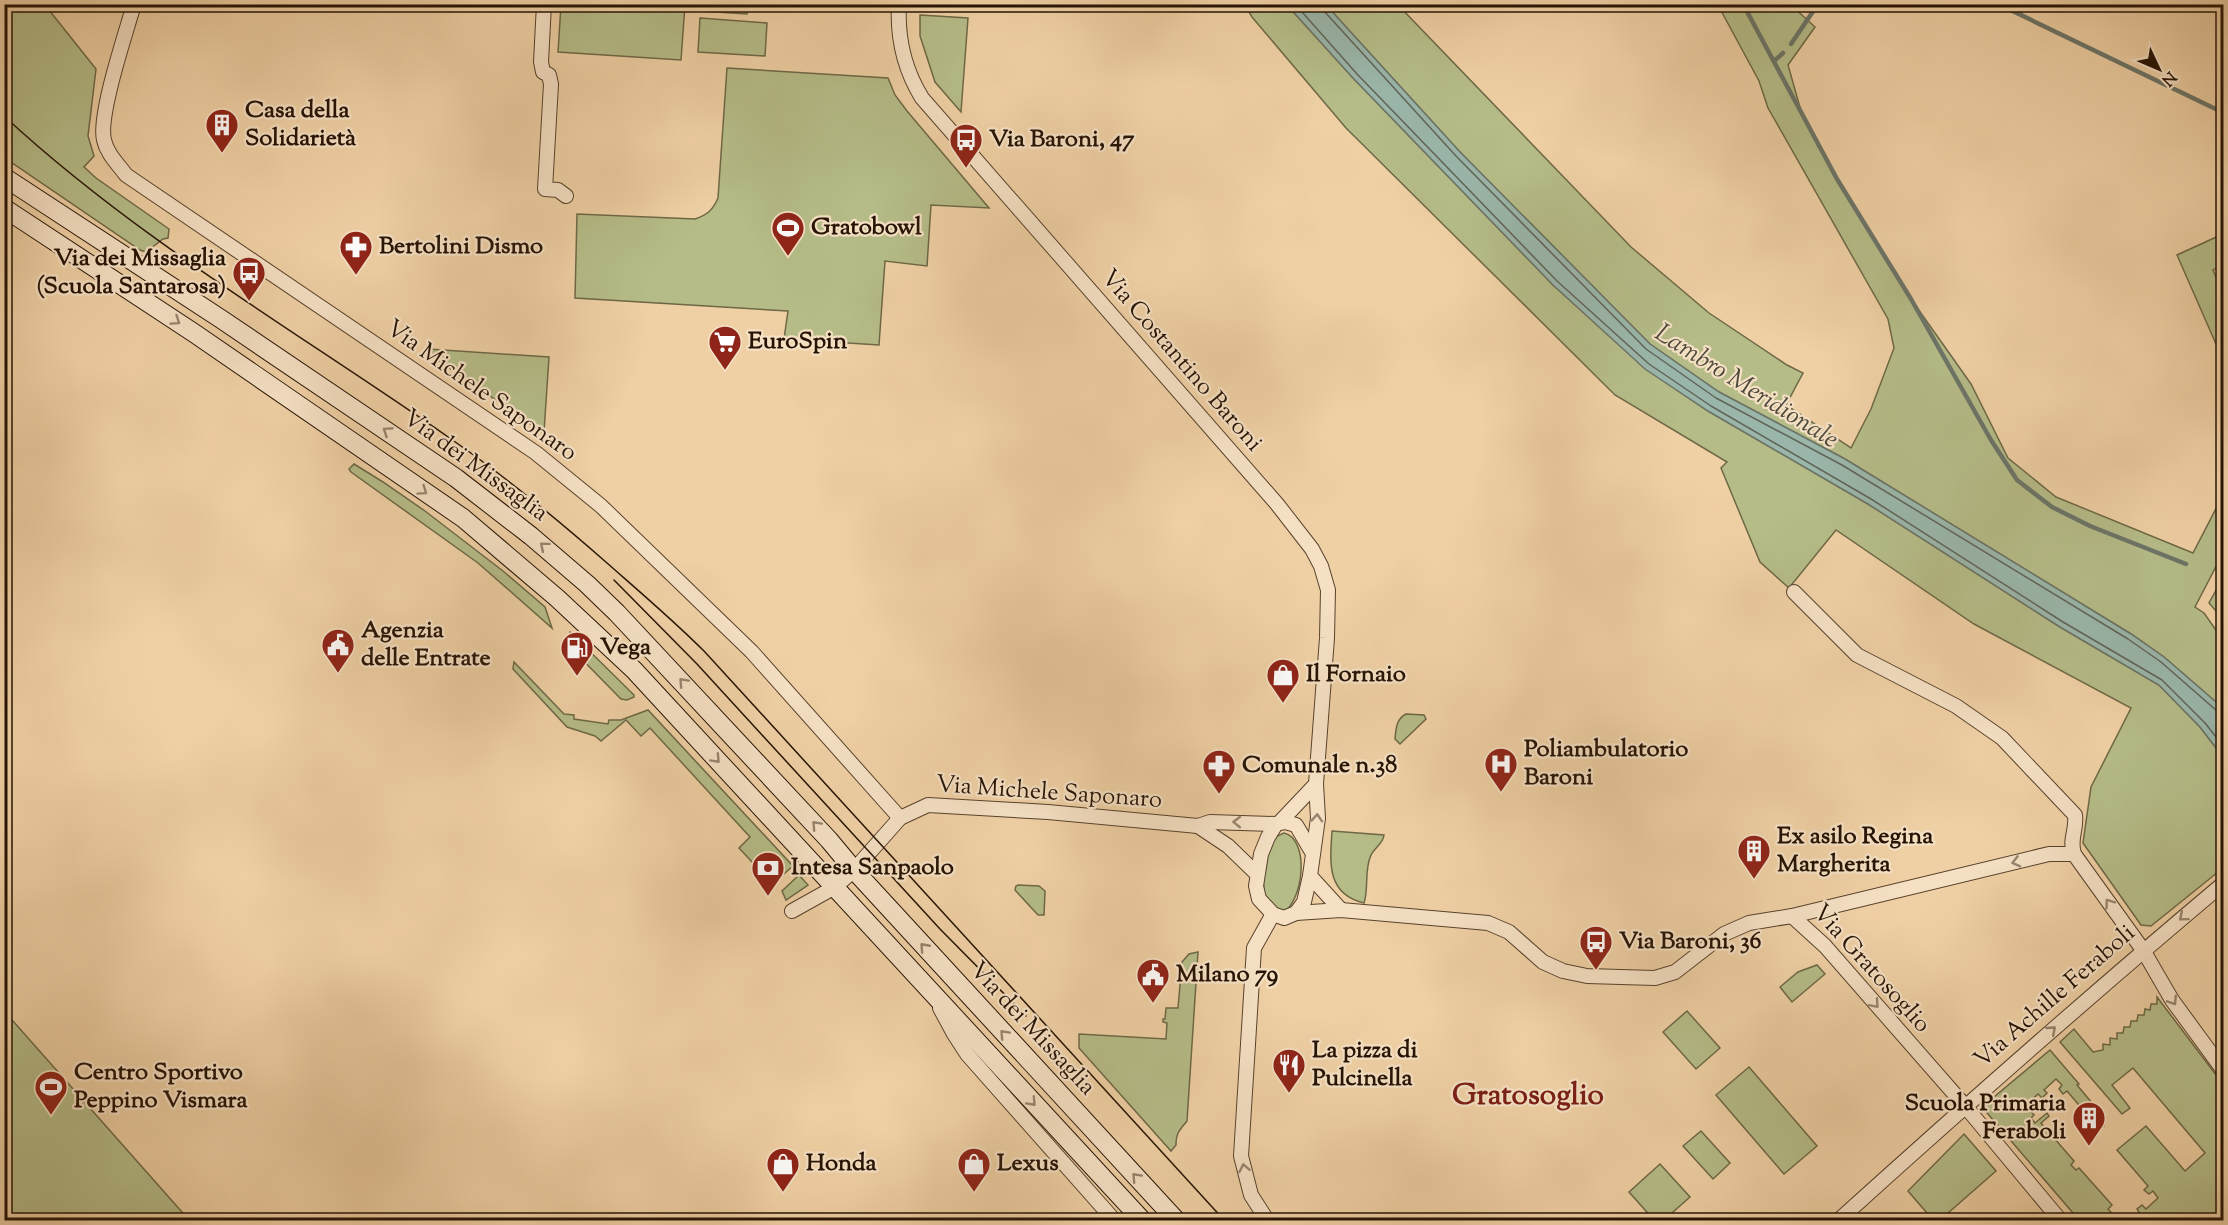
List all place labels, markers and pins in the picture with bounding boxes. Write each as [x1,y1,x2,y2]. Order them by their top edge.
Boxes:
place label: Casa della Solidarietà [245,94,357,156]
building icon: Casa della Solidarietà [204,107,240,154]
bus stop icon: Via Baroni, 47 [948,122,984,169]
place label: Via Baroni, 47 [989,123,1134,157]
sports icon: Gratobowl [770,210,806,257]
place label: Gratobowl [811,211,922,245]
pharmacy icon: Bertolini Dismo [338,229,374,276]
place label: Bertolini Dismo [379,230,543,264]
place label: Via dei Missaglia (Scuola Santarosa) [36,242,227,304]
bus stop icon: Via dei Missaglia (Scuola Santarosa) [231,255,267,302]
supermarket icon: EuroSpin [707,324,743,371]
place label: EuroSpin [748,325,848,359]
place label: Agenzia delle Entrate [361,614,491,676]
public building icon: Agenzia delle Entrate [320,627,356,674]
fuel station icon: Vega [559,630,595,677]
place label: Vega [600,631,652,665]
shop icon: Il Fornaio [1265,657,1301,704]
place label: Il Fornaio [1306,658,1406,692]
place label: Poliambulatorio Baroni [1524,733,1688,795]
hospital icon: Poliambulatorio Baroni [1483,746,1519,793]
pharmacy icon: Comunale n.38 [1201,748,1237,795]
place label: Comunale n.38 [1242,749,1397,783]
place label: Ex asilo Regina Margherita [1777,820,1934,882]
building icon: Ex asilo Regina Margherita [1736,833,1772,880]
bank icon: Intesa Sanpaolo [750,850,786,897]
place label: Intesa Sanpaolo [791,851,954,885]
bus stop icon: Via Baroni, 36 [1578,924,1614,971]
place label: Via Baroni, 36 [1619,925,1762,959]
public building icon: Milano 79 [1135,957,1171,1004]
place label: Milano 79 [1176,958,1278,992]
place label: La pizza di Pulcinella [1312,1034,1418,1096]
restaurant icon: La pizza di Pulcinella [1271,1047,1307,1094]
place label: Centro Sportivo Peppino Vismara [74,1056,249,1118]
sports icon: Centro Sportivo Peppino Vismara [33,1069,69,1116]
place label: Scuola Primaria Feraboli [1905,1087,2067,1149]
building icon: Scuola Primaria Feraboli [2071,1100,2107,1147]
shop icon: Honda [765,1146,801,1193]
shop icon: Lexus [956,1146,992,1193]
place label: Honda [806,1147,878,1181]
place label: Lexus [997,1147,1059,1181]

